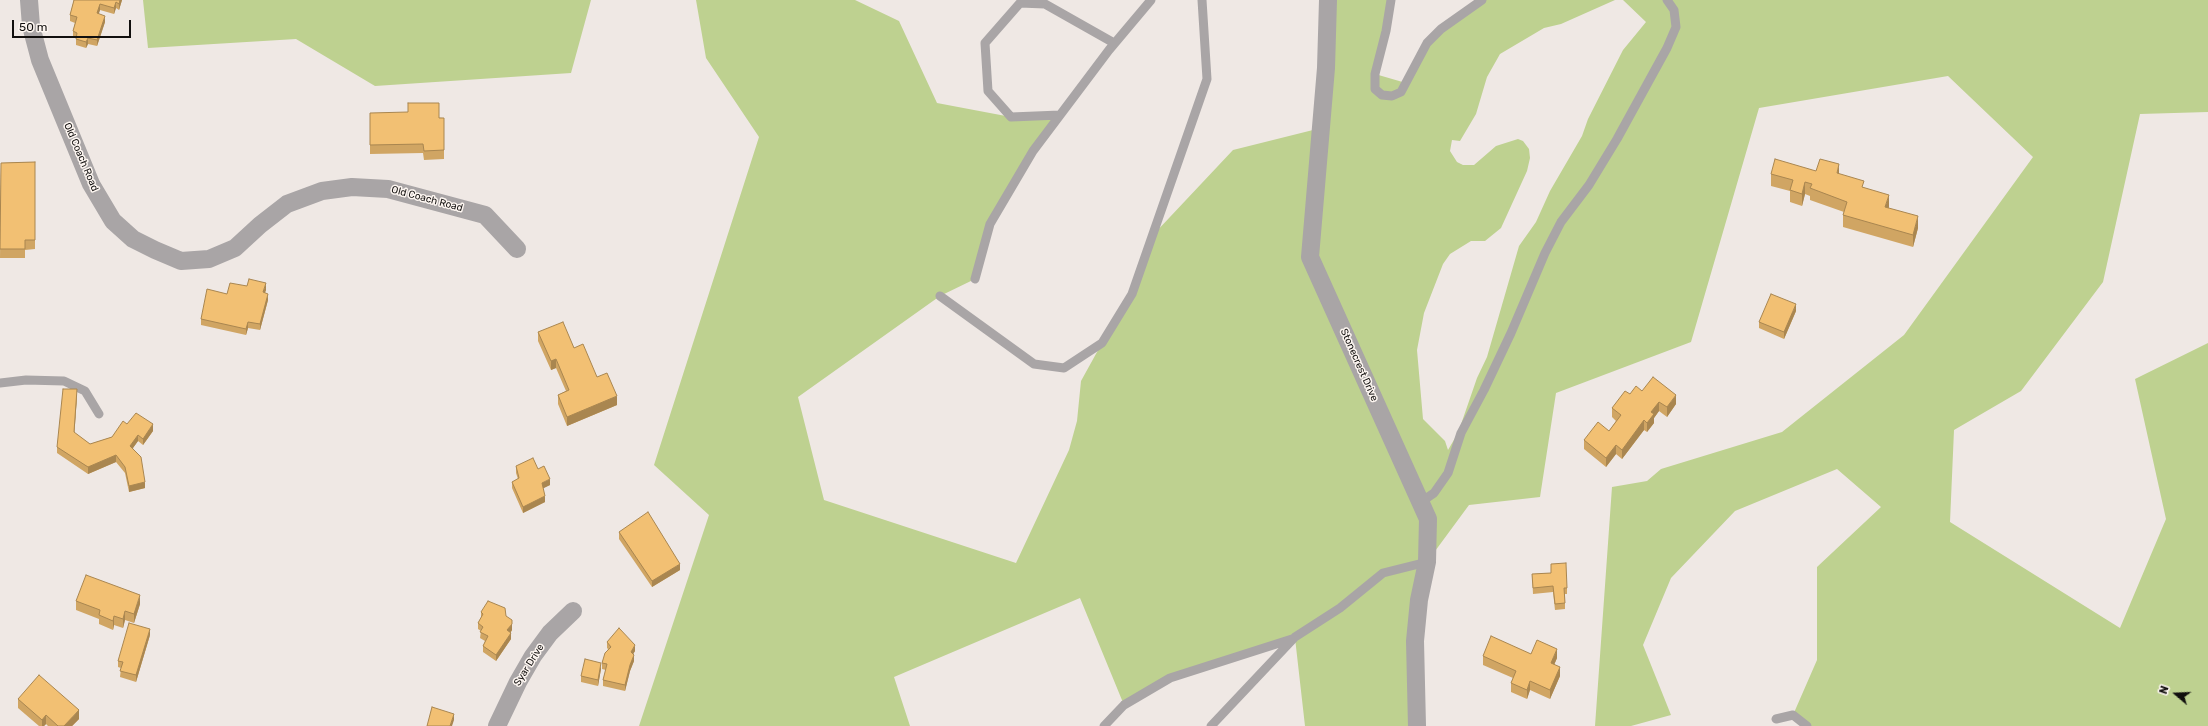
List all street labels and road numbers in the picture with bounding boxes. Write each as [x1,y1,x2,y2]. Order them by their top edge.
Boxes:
street label: Old Coach Road [61,121,101,193]
street label: Old Coach Road [390,184,464,214]
street label: Stonecrest Drive [1338,327,1380,403]
street label: Syar Drive [511,642,547,688]

